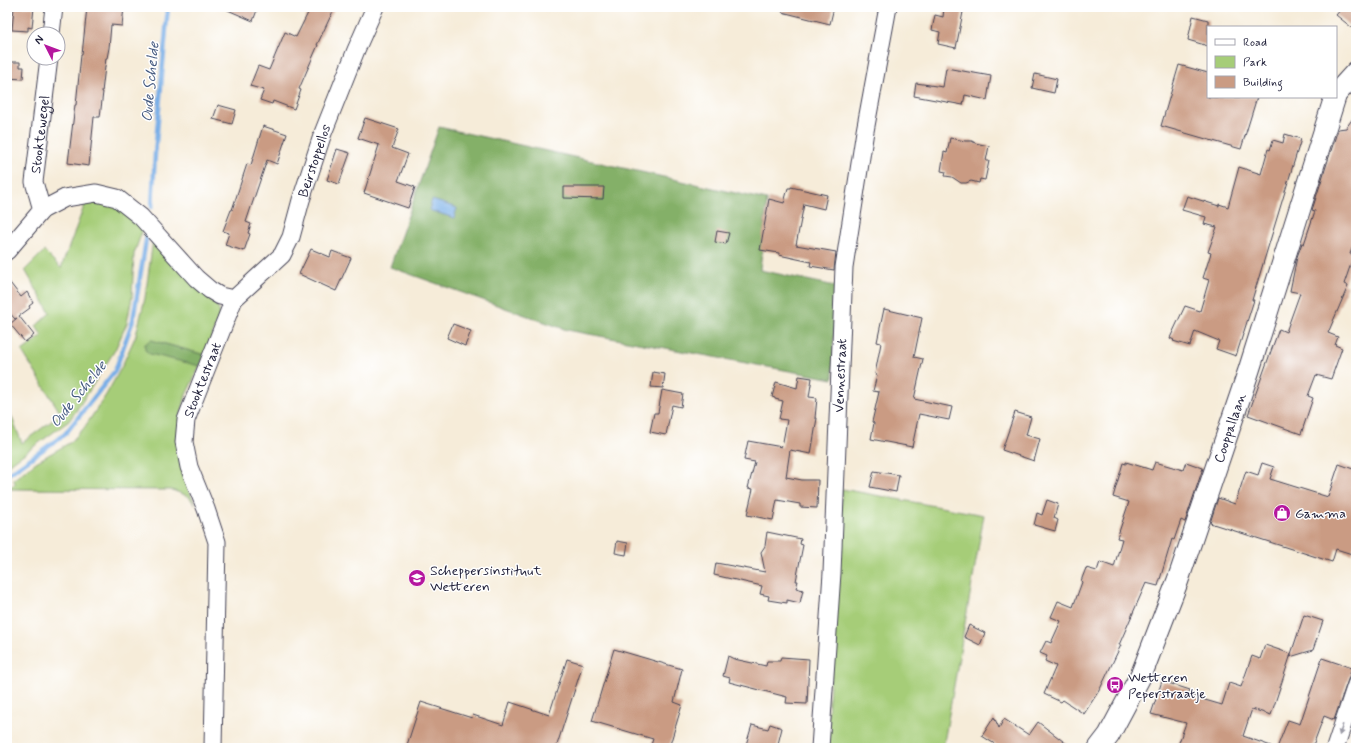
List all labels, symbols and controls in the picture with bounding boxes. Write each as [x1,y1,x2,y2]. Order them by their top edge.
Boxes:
north arrow [26,26,66,66]
legend [1207,26,1337,98]
text: N [32,33,47,47]
text: Road [1243,35,1267,51]
water label: Oude Schelde [138,40,165,123]
text: Park [1243,55,1267,71]
text: Building [1243,75,1283,92]
street label: Stooktewegel [27,95,54,175]
street label: Beirstoppellos [295,122,336,200]
street label: Vennestraat [830,338,851,413]
street label: Stooktestraat [180,340,226,421]
water label: Oude Schelde [46,356,113,432]
street label: Cooppallaan [1210,391,1251,465]
shop icon: Gamma [1272,503,1292,523]
place label: Gamma [1295,505,1346,523]
place label: Scheppersinstituut Wetteren [430,562,542,596]
school or university icon: Scheppersinstituut Wetteren [407,568,427,588]
place label: Wetteren Peperstraatje [1128,669,1206,703]
bus stop icon: Wetteren Peperstraatje [1105,675,1125,695]
one-way arrow [1338,724,1344,736]

